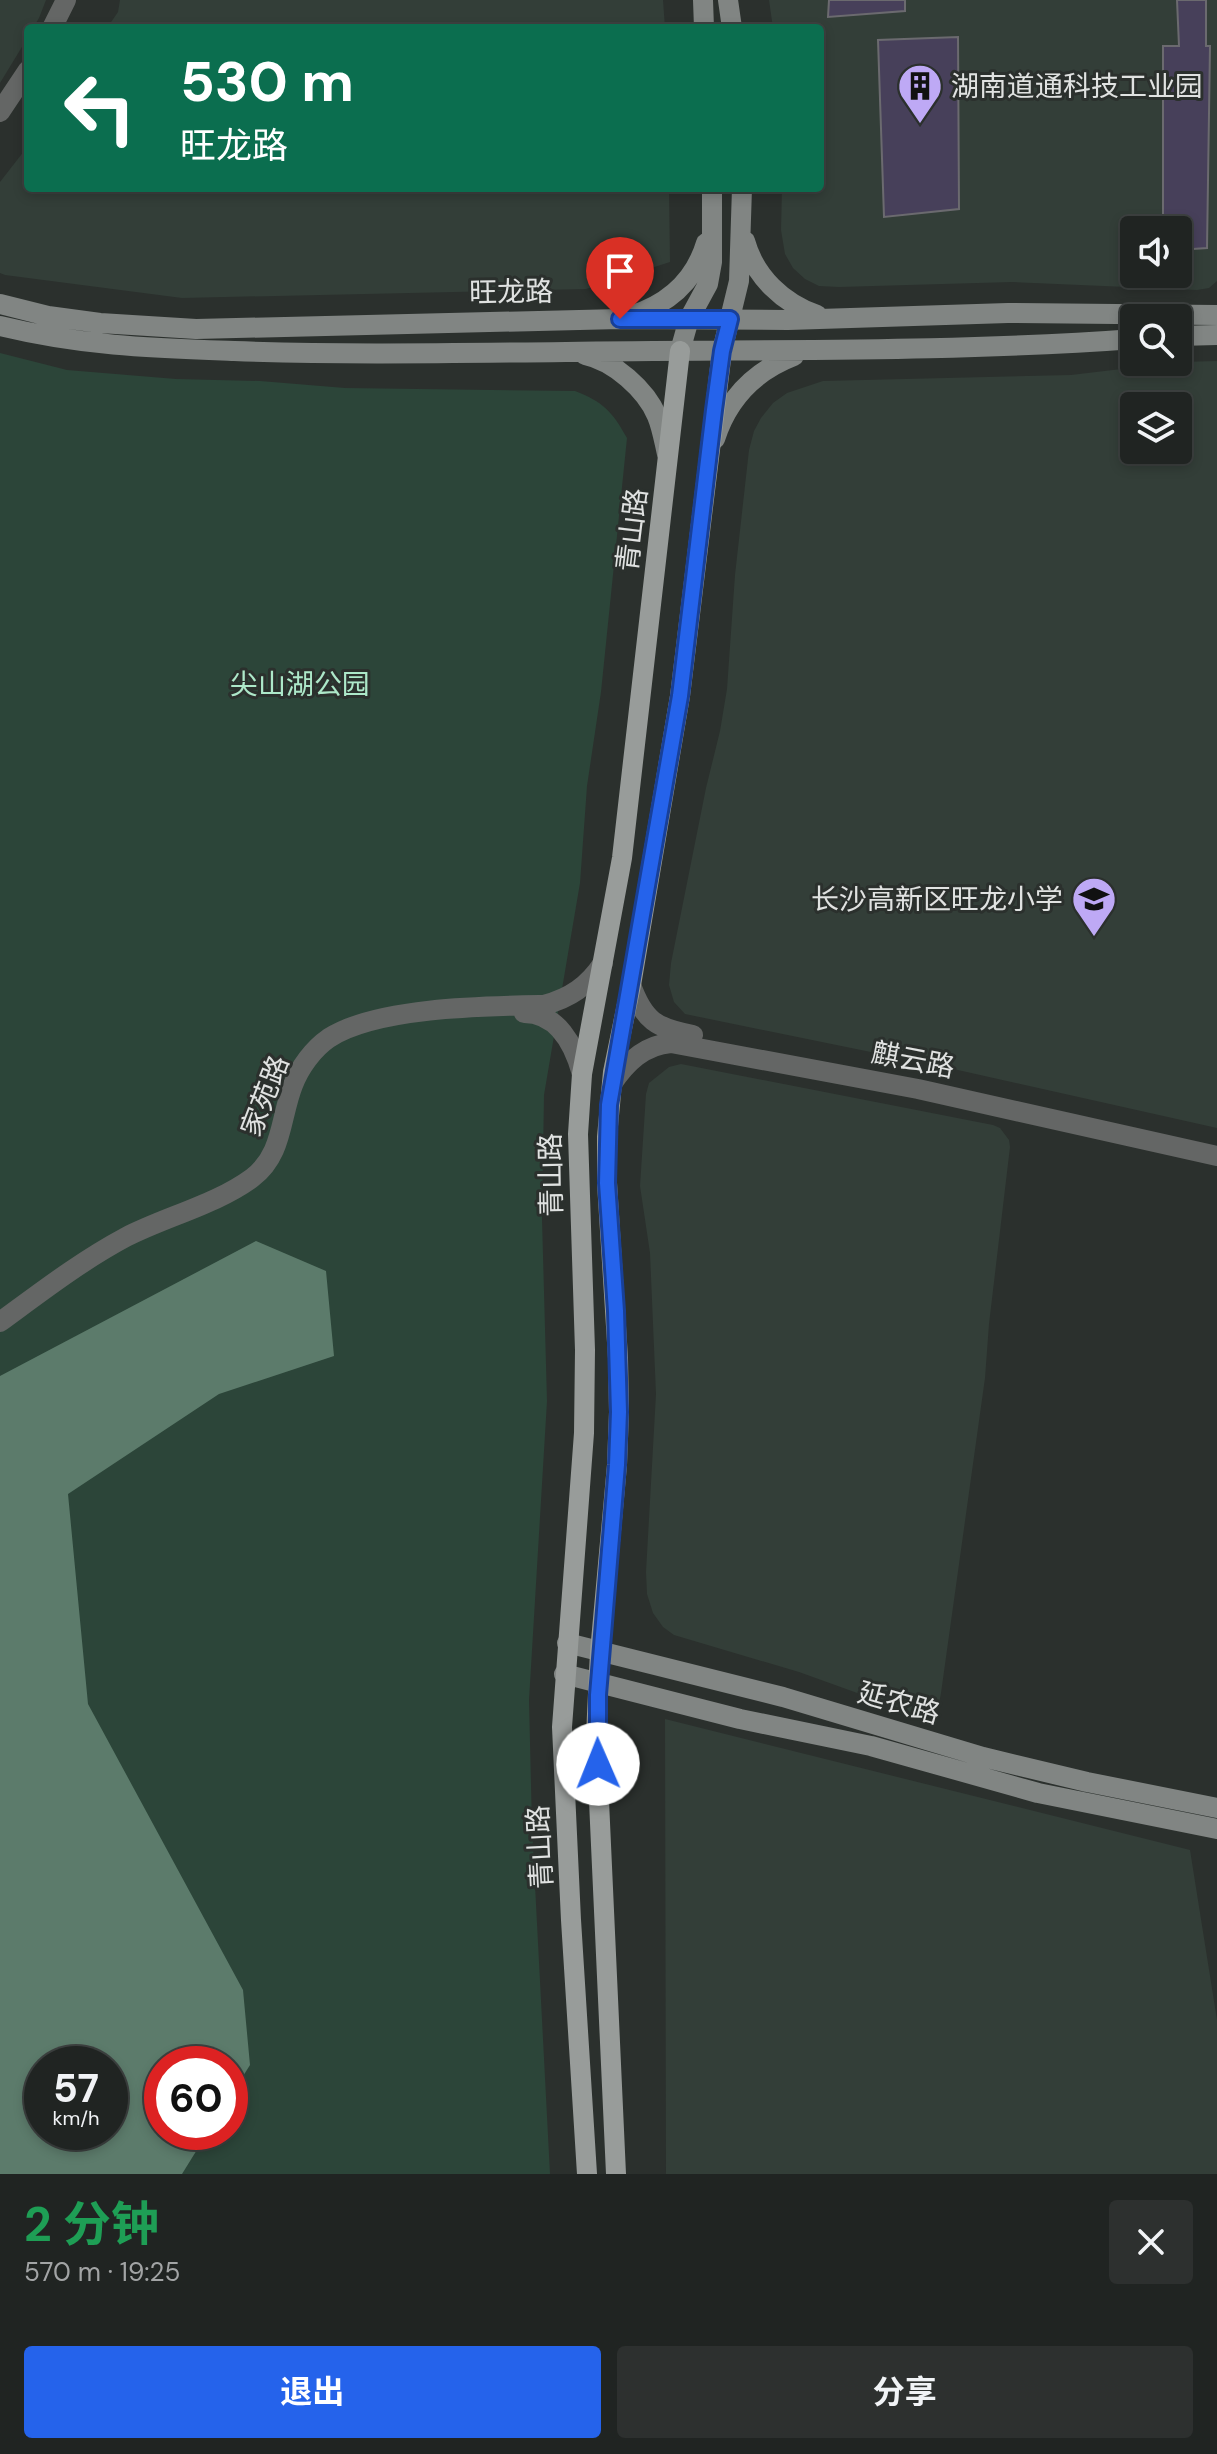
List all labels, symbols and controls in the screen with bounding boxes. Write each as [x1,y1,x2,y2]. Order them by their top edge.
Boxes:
text: 530 m [180,45,354,118]
icon: left [48,56,152,160]
building icon: 湖南道通科技工业园 [896,62,944,125]
place label: 湖南道通科技工业园 [951,68,1203,105]
text: 旺龙路 [180,122,288,169]
map controls [1120,216,1192,464]
button: sound [1120,216,1192,288]
pin [586,237,654,319]
icon: arrive [598,249,642,293]
street label: 旺龙路 [469,273,553,311]
button: search [1120,304,1192,376]
button: layers [1120,392,1192,464]
street label: 青山路 [609,486,655,574]
park label: 尖山湖公园 [230,666,370,703]
school or university icon: 长沙高新区旺龙小学 [1070,875,1118,938]
place label: 长沙高新区旺龙小学 [811,881,1063,918]
street label: 麒云路 [868,1034,958,1086]
street label: 家苑路 [233,1050,297,1142]
street label: 青山路 [532,1133,570,1217]
street label: 延农路 [854,1674,944,1732]
position arrow [556,1722,640,1806]
street label: 青山路 [519,1804,561,1890]
speed limit sign: 60 [144,2046,248,2150]
text: 57 [53,2062,99,2114]
text: km/h [52,2105,100,2131]
text: 2 分钟 [24,2193,159,2256]
button: close [1109,2200,1193,2284]
text: 570 m · 19:25 [24,2255,180,2289]
button: 退出 [24,2346,601,2438]
button: 分享 [617,2346,1193,2438]

